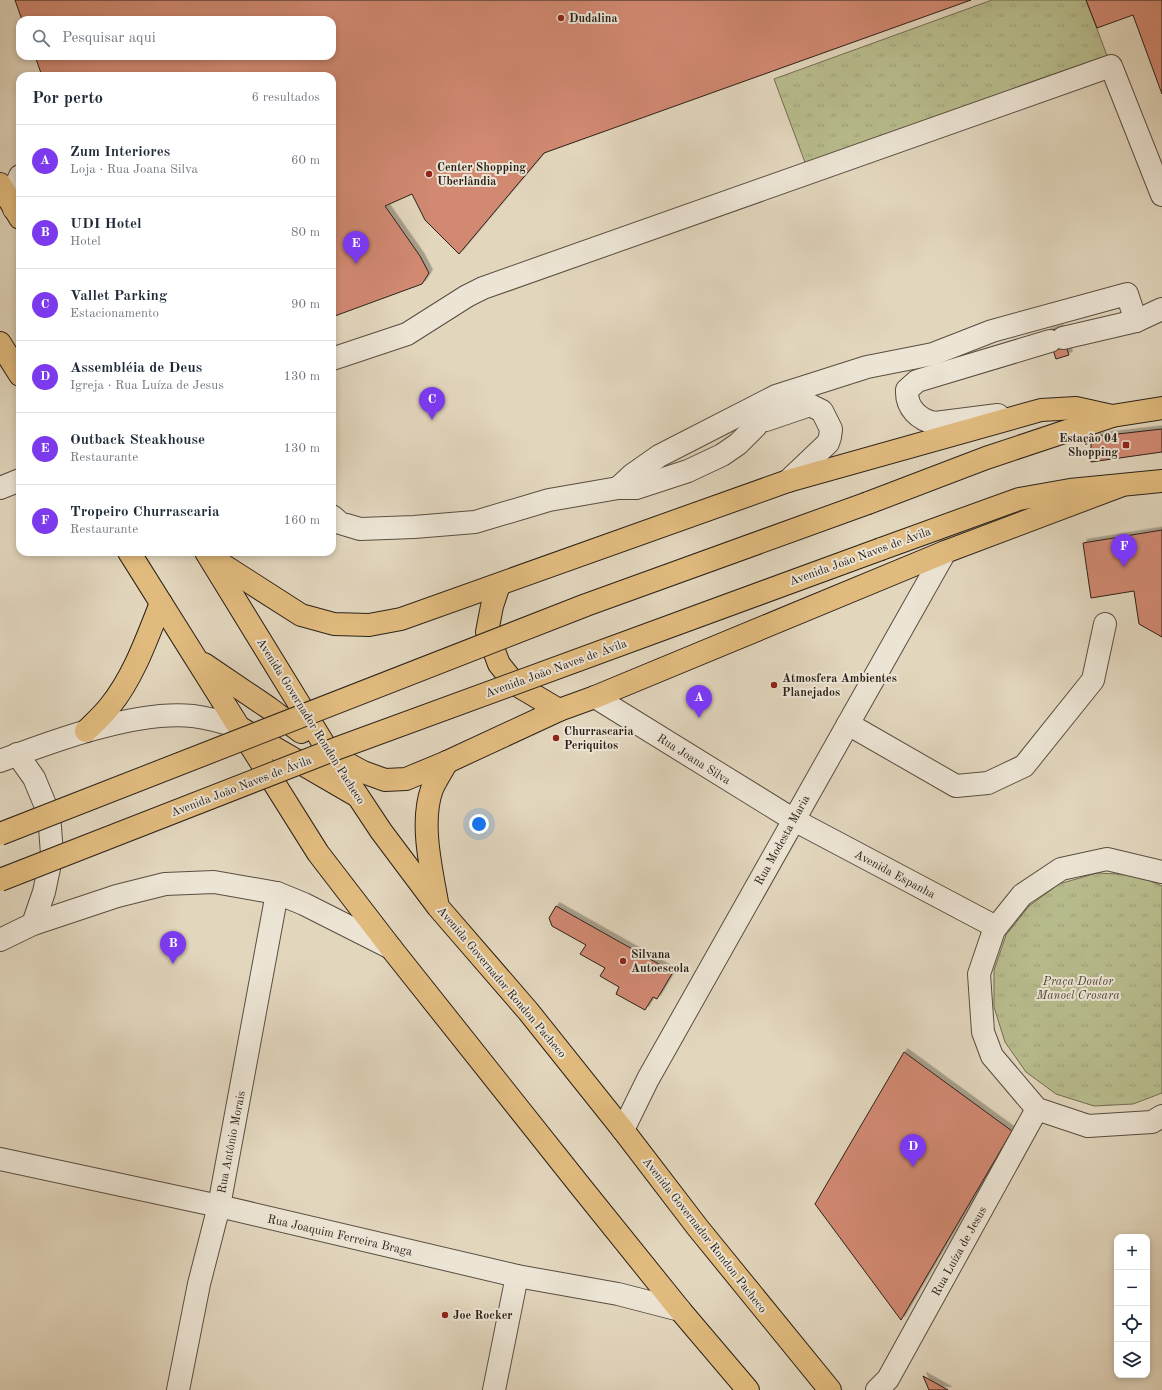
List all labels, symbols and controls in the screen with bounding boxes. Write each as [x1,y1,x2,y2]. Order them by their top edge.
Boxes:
marker: Dudalina [556,13,566,23]
place label: Dudalina [569,13,618,25]
search box [16,16,336,60]
icon: search [30,27,52,49]
text: Pesquisar aqui [62,31,156,46]
text: Por perto [32,90,103,107]
text: 6 resultados [252,91,320,104]
text: Zum Interiores [70,145,170,160]
text: A [40,154,50,167]
text: 60 m [291,154,320,167]
place label: Center Shopping Uberlândia [437,162,526,188]
text: Loja · Rua Joana Silva [70,163,198,176]
marker: Center Shopping Uberlândia [424,169,434,179]
text: UDI Hotel [70,217,142,232]
text: B [40,226,50,239]
text: 80 m [291,226,320,239]
pin: E [343,231,369,264]
text: Hotel [70,235,101,248]
text: Vallet Parking [70,289,167,304]
text: C [41,298,49,311]
text: 90 m [291,298,320,311]
text: Estacionamento [70,307,159,320]
text: Assembléia de Deus [70,361,202,376]
text: D [40,370,50,383]
text: 130 m [283,370,320,383]
text: Igreja · Rua Luíza de Jesus [70,379,224,392]
pin: C [419,387,445,420]
text: Outback Steakhouse [70,433,205,448]
place label: Estação 04 Shopping [1059,433,1118,459]
marker: Estação 04 Shopping [1121,440,1131,450]
text: E [41,442,49,455]
text: 130 m [283,442,320,455]
text: Restaurante [70,451,138,464]
text: Tropeiro Churrascaria [70,505,220,520]
text: F [41,514,49,527]
text: 160 m [283,514,320,527]
text: Restaurante [70,523,138,536]
street label: Avenida João Naves de Ávila [787,523,933,588]
pin: F [1111,534,1137,567]
street label: Avenida João Naves de Ávila [483,635,629,700]
street label: Avenida Governador Rondon Pacheco [254,636,366,807]
place label: Atmosfera Ambientes Planejados [782,673,897,699]
marker: Atmosfera Ambientes Planejados [769,680,779,690]
pin: A [686,685,712,718]
place label: Churrascaria Periquitos [564,726,633,752]
street label: Rua Joana Silva [655,732,732,787]
marker: Churrascaria Periquitos [551,733,561,743]
street label: Avenida João Naves de Ávila [168,752,313,819]
street label: Rua Modesta Maria [753,793,813,888]
your location [469,814,489,834]
street label: Avenida Espanha [852,849,937,901]
street label: Avenida Governador Rondon Pacheco [435,905,568,1061]
pin: B [160,931,186,964]
place label: Silvana Autoescola [631,949,689,975]
marker: Silvana Autoescola [618,956,628,966]
park label: Praça Doutor Manoel Crosara [1035,976,1120,1002]
street label: Rua Antônio Morais [216,1090,248,1195]
pin: D [900,1134,926,1167]
street label: Avenida Governador Rondon Pacheco [640,1156,768,1316]
street label: Rua Luíza de Jesus [930,1205,989,1298]
street label: Rua Joaquim Ferreira Braga [266,1213,413,1259]
map controls [1114,1234,1150,1378]
button: + [1114,1234,1150,1270]
button: − [1114,1270,1150,1306]
button: locate [1114,1306,1150,1342]
marker: Joe Rocker [440,1310,450,1320]
place label: Joe Rocker [453,1310,513,1322]
button: layers [1114,1342,1150,1378]

